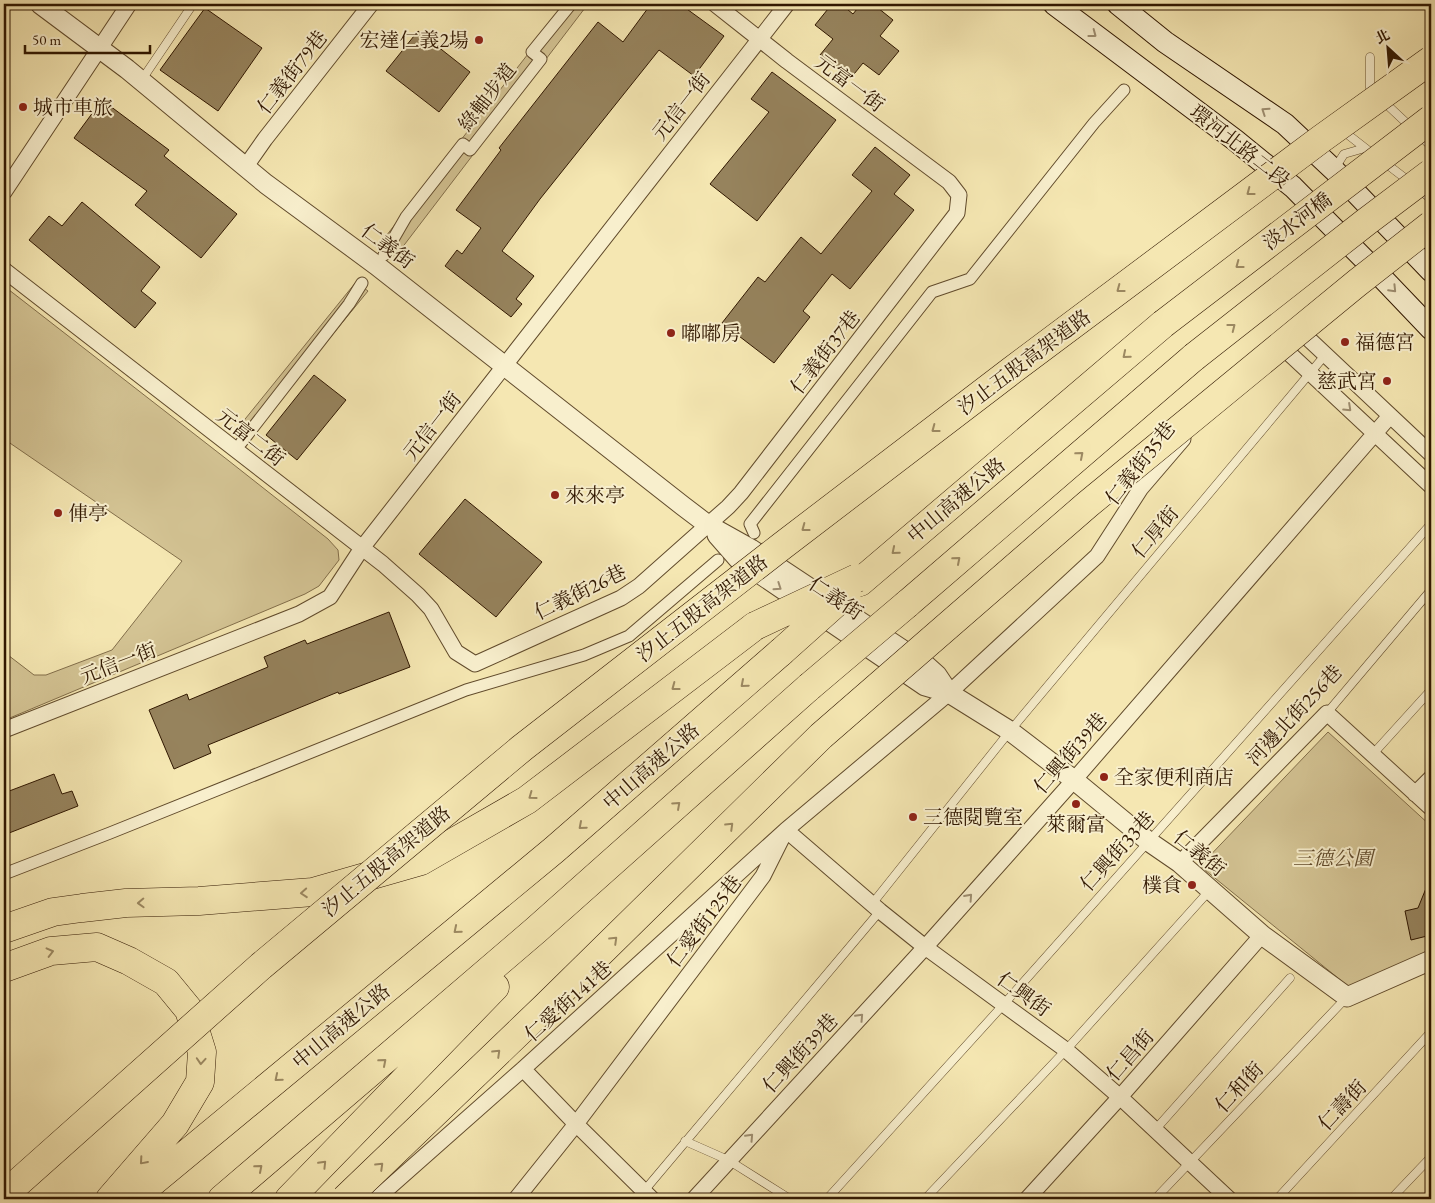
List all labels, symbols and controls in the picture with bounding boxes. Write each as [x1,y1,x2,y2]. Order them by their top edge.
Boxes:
scale bar [25,22,150,54]
north arrow [1362,22,1412,72]
street label: 仁義街79巷 [251,25,333,119]
text: 北 [1372,25,1393,47]
place label: 宏達仁義2場 [359,27,469,53]
one-way arrow [1087,28,1096,37]
text: 50 m [32,30,61,49]
marker: 宏達仁義2場 [473,34,485,46]
street label: 元富一街 [810,49,890,117]
street label: 綠軸步道 [452,57,522,137]
street label: 元信一街 [646,66,716,146]
place label: 城市車旅 [33,94,113,120]
street label: 環河北路二段 [1185,99,1295,193]
marker: 城市車旅 [17,101,29,113]
one-way arrow [1261,108,1271,117]
one-way arrow [1246,186,1256,195]
street label: 淡水河橋 [1257,187,1337,255]
street label: 仁義街 [356,218,420,274]
one-way arrow [1236,260,1245,268]
one-way arrow [1387,283,1396,292]
one-way arrow [1117,284,1126,292]
street label: 汐止五股高架道路 [952,303,1096,421]
street label: 仁義街37巷 [784,305,866,399]
place label: 嘟嘟房 [681,320,741,346]
one-way arrow [1227,323,1236,332]
marker: 嘟嘟房 [665,327,677,339]
place label: 福德宮 [1355,329,1415,355]
marker: 福德宮 [1339,336,1351,348]
one-way arrow [1122,350,1131,359]
place label: 慈武宮 [1317,368,1377,394]
marker: 慈武宮 [1381,375,1393,387]
street label: 元信一街 [397,386,467,466]
street label: 元富二街 [211,402,291,472]
one-way arrow [1343,402,1352,411]
street label: 仁義街35巷 [1099,416,1181,510]
one-way arrow [932,424,941,432]
street label: 中山高速公路 [902,451,1010,549]
one-way arrow [1074,452,1083,460]
place label: 來來亭 [565,482,625,508]
marker: 來來亭 [549,489,561,501]
place label: 俥亭 [68,500,108,526]
street label: 仁厚街 [1126,501,1184,563]
marker: 俥亭 [52,507,64,519]
one-way arrow [801,522,811,531]
one-way arrow [892,546,901,554]
street label: 汐止五股高架道路 [631,549,773,667]
one-way arrow [951,557,960,566]
street label: 仁義街26巷 [530,559,630,625]
street label: 仁義街 [804,570,868,626]
one-way arrow [773,581,782,590]
street label: 元信一街 [76,637,160,689]
street label: 河邊北街256巷 [1241,659,1347,771]
one-way arrow [740,678,749,687]
one-way arrow [672,682,681,690]
street label: 仁興街39巷 [1028,707,1112,799]
street label: 中山高速公路 [597,717,705,815]
place label: 全家便利商店 [1114,764,1234,790]
marker: 全家便利商店 [1098,771,1110,783]
one-way arrow [529,791,538,799]
marker: 萊爾富 [1070,798,1082,810]
street label: 汐止五股高架道路 [316,800,456,922]
one-way arrow [671,802,680,811]
place label: 三德閱覽室 [923,804,1023,830]
street label: 仁興街33巷 [1074,805,1160,897]
marker: 三德閱覽室 [907,811,919,823]
place label: 萊爾富 [1046,811,1106,837]
one-way arrow [579,820,588,828]
one-way arrow [724,823,733,832]
street label: 仁義街 [1169,824,1231,882]
park label: 三德公園 [1293,845,1376,871]
street label: 仁愛街125巷 [661,870,747,972]
place label: 樸食 [1142,872,1182,898]
marker: 樸食 [1186,879,1198,891]
one-way arrow [299,887,307,898]
one-way arrow [964,894,973,903]
one-way arrow [137,897,145,908]
one-way arrow [454,924,463,933]
one-way arrow [608,937,617,946]
one-way arrow [45,948,53,958]
street label: 仁愛街141巷 [519,955,617,1047]
street label: 仁興街 [992,966,1056,1022]
street label: 中山高速公路 [287,977,395,1075]
street label: 仁興街39巷 [757,1008,843,1098]
one-way arrow [854,1014,863,1023]
street label: 仁昌街 [1101,1024,1159,1086]
one-way arrow [492,1050,501,1059]
street label: 仁和街 [1209,1056,1269,1118]
one-way arrow [196,1058,207,1066]
one-way arrow [377,1059,386,1068]
one-way arrow [275,1072,284,1080]
street label: 仁壽街 [1312,1074,1372,1136]
one-way arrow [744,1133,753,1142]
one-way arrow [140,1156,149,1165]
one-way arrow [317,1161,326,1170]
one-way arrow [374,1163,383,1172]
one-way arrow [254,1164,263,1173]

